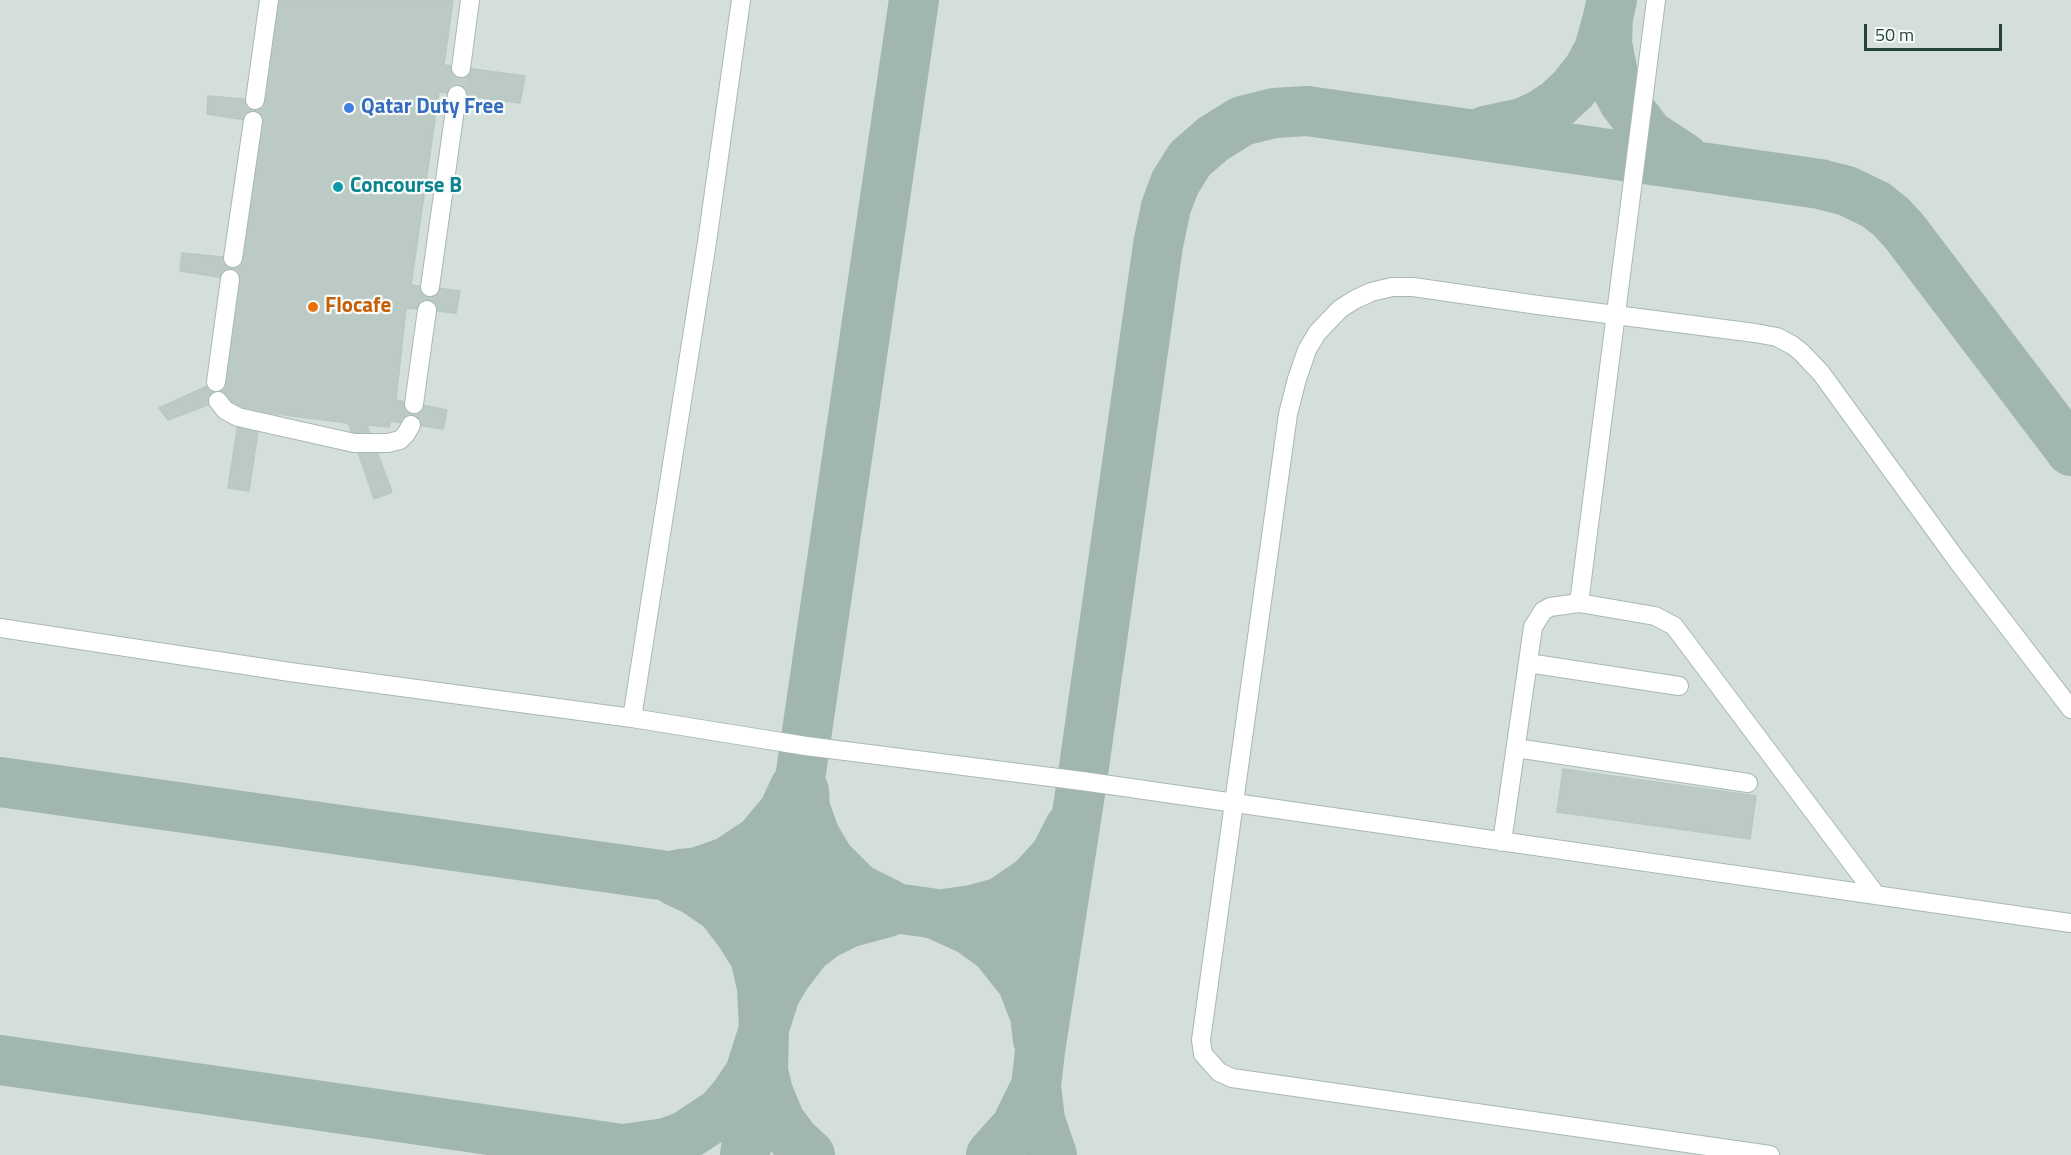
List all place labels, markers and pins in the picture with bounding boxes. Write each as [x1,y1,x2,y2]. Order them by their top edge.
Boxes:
place label: Qatar Duty Free [361,95,504,121]
marker: Qatar Duty Free [342,101,356,115]
place label: Concourse B [350,174,462,200]
marker: Concourse B [331,180,345,194]
place label: Flocafe [325,294,391,320]
marker: Flocafe [306,300,320,314]

